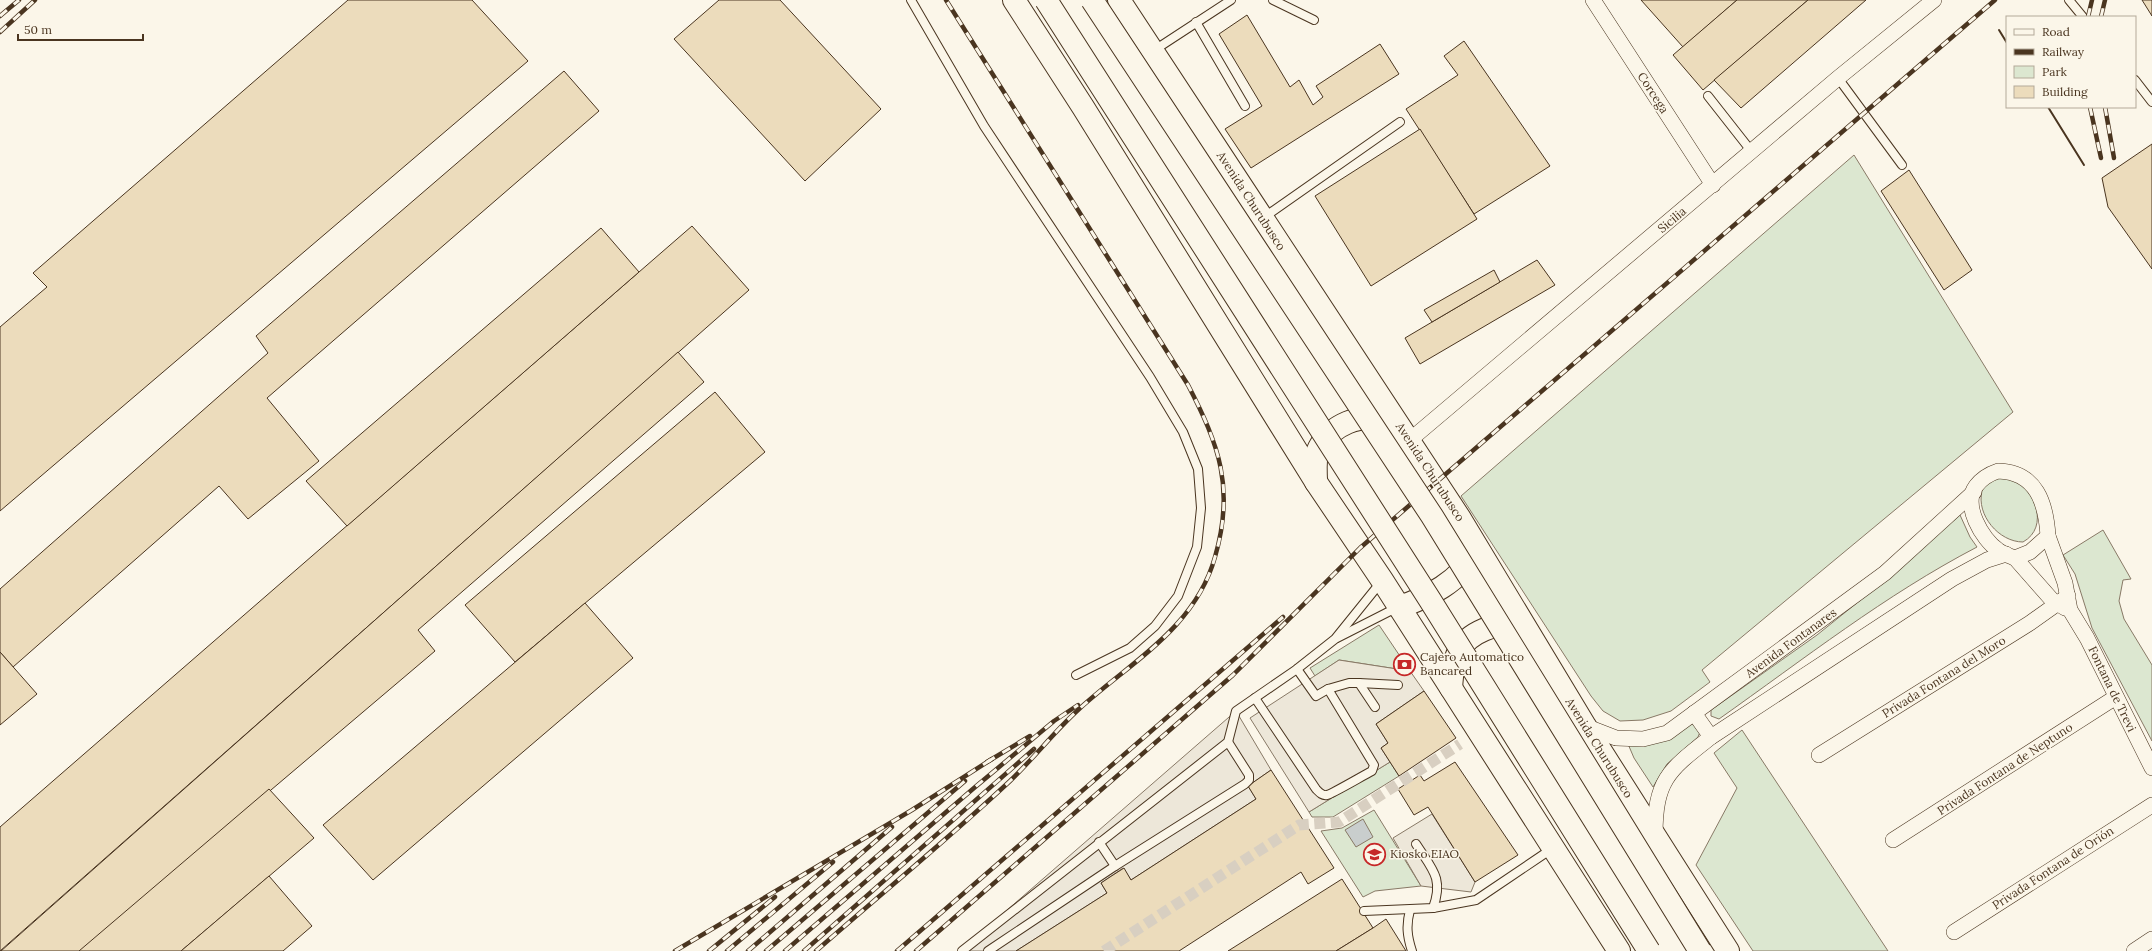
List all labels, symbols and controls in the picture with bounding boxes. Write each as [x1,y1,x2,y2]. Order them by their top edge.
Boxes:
scale bar [18,16,143,42]
legend [2006,16,2136,108]
text: 50 m [24,22,52,37]
text: Road [2042,24,2070,39]
text: Railway [2042,44,2085,59]
text: Park [2042,64,2068,79]
street label: Corcega [1635,69,1672,116]
text: Building [2042,84,2088,99]
street label: Avenida Churubusco [1213,148,1289,253]
street label: Sicilia [1654,203,1689,236]
street label: Avenida Churubusco [1392,419,1468,524]
street label: Avenida Fontanares [1741,604,1840,681]
street label: Privada Fontana del Moro [1879,632,2008,721]
street label: Fontana de Trevi [2085,644,2140,734]
place label: Cajero Automatico Bancared [1420,649,1524,678]
bank icon: Cajero Automatico Bancared [1392,651,1418,677]
street label: Avenida Churubusco [1562,694,1636,801]
street label: Privada Fontana de Neptuno [1934,719,2075,818]
street label: Privada Fontana de Orión [1989,823,2116,912]
school or university icon: Kiosko EIAO [1362,841,1388,867]
place label: Kiosko EIAO [1390,846,1459,861]

